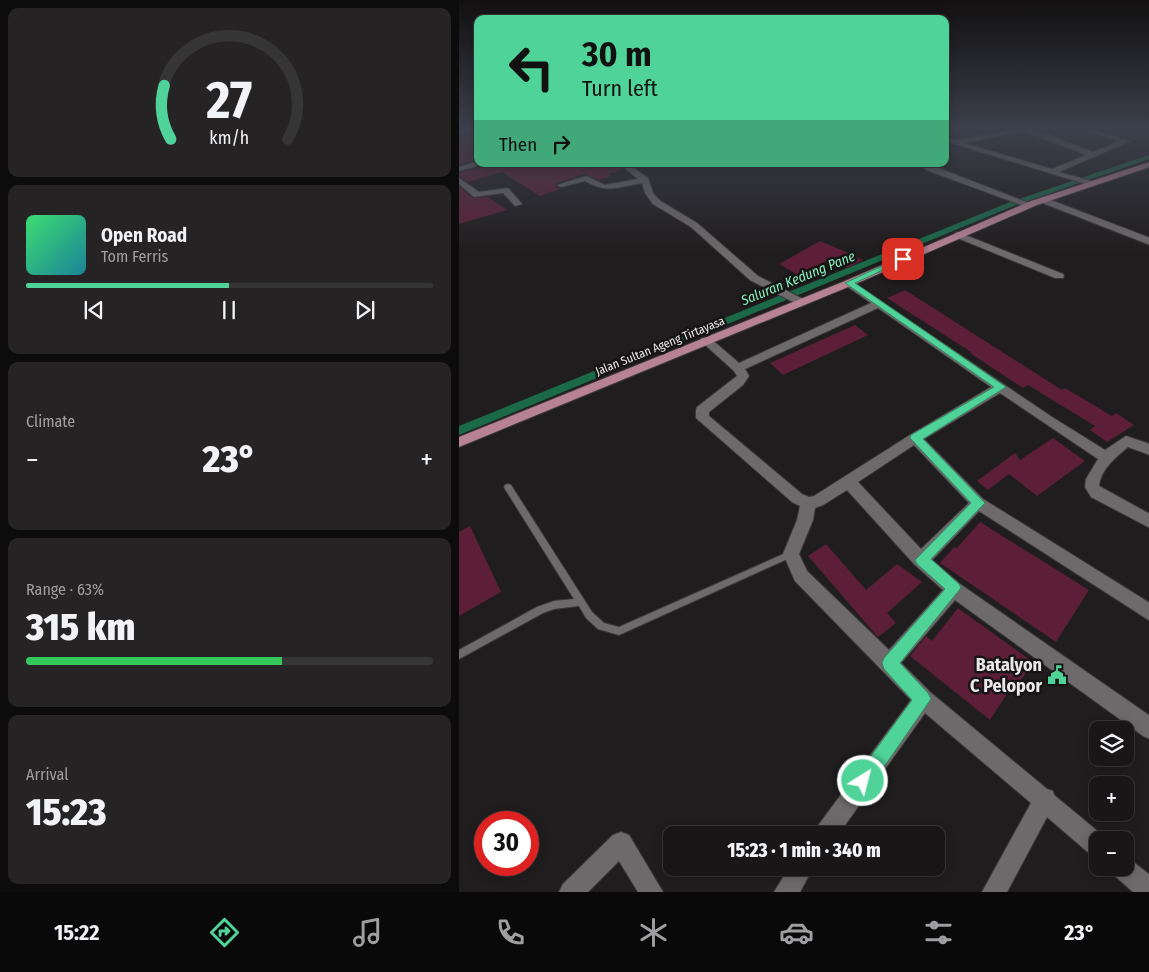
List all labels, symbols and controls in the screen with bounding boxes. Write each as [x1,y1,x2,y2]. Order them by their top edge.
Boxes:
text: 30 m [582,33,652,75]
icon: left [499,35,564,100]
text: 27 [206,69,252,132]
text: Turn left [582,75,658,102]
text: km/h [210,127,249,149]
icon: right [547,130,575,158]
text: Then [499,133,537,156]
text: Open Road [101,224,187,247]
pin [882,238,924,280]
icon: arrive [889,245,917,273]
text: Tom Ferris [101,247,168,266]
water label: Saluran Kedung Pane [738,248,858,310]
icon: previous [80,296,108,324]
icon: pause [215,296,243,324]
icon: next [351,296,379,324]
street label: Jalan Sultan Ageng Tirtayasa [593,314,727,378]
text: Climate [26,412,75,431]
text: 23° [203,436,256,482]
text: − [26,443,39,476]
text: + [420,443,433,476]
text: Range · 63% [26,580,104,599]
text: 315 km [26,604,135,650]
place label: Batalyon C Pelopor [970,654,1042,697]
public building icon: Batalyon C Pelopor [1046,664,1068,686]
map controls [1089,721,1134,876]
button: layers [1089,721,1134,766]
position arrow [836,754,888,806]
text: Arrival [26,765,68,784]
button: + [1089,776,1134,821]
text: 15:23 [26,789,106,835]
speed limit sign: 30 [474,811,539,876]
button: − [1089,831,1134,876]
text: 15:23 · 1 min · 340 m [727,839,881,862]
icon: directions [207,915,242,950]
icon: music [350,915,385,950]
icon: phone [493,915,528,950]
icon: climate [636,915,671,950]
icon: car [779,915,814,950]
icon: filters [921,915,956,950]
text: 15:22 [54,919,99,946]
text: 23° [1064,919,1095,946]

